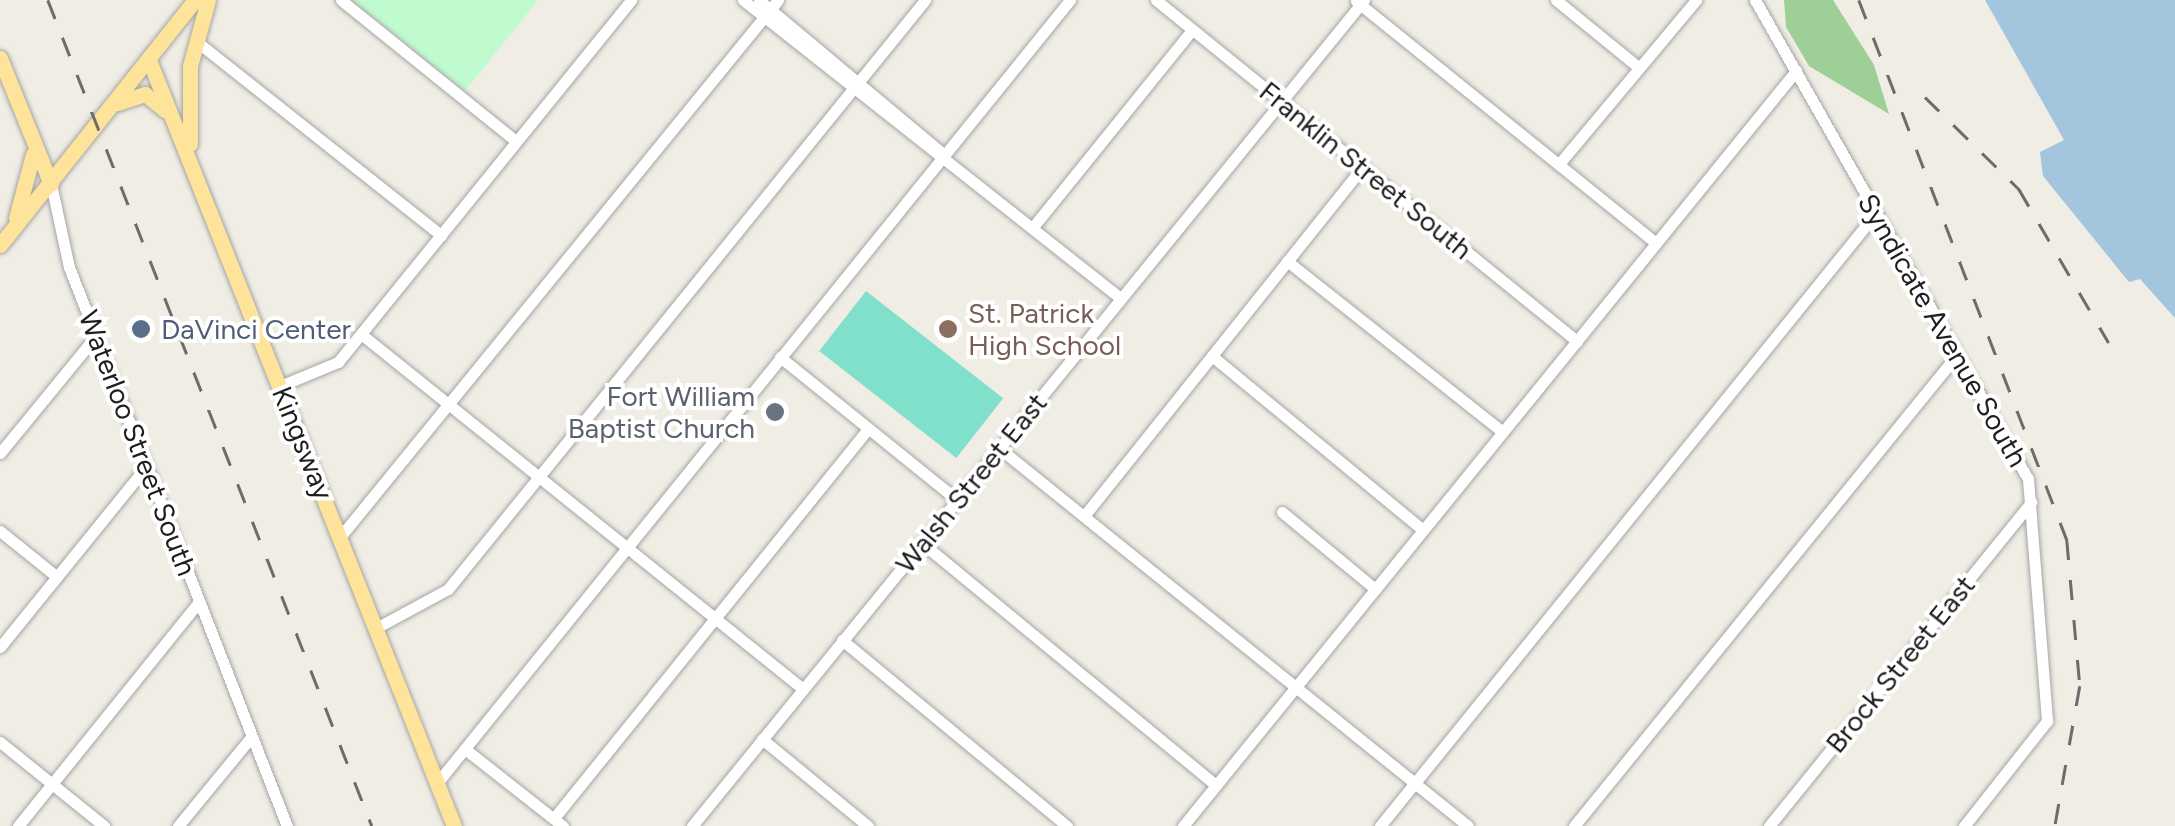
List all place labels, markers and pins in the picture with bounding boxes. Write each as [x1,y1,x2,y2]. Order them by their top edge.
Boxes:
place label: St. Patrick High School [968,296,1121,362]
place label: DaVinci Center [161,312,351,346]
marker: DaVinci Center [130,318,152,340]
marker: St. Patrick High School [937,318,959,340]
place label: Fort William Baptist Church [568,379,755,445]
marker: Fort William Baptist Church [764,401,786,423]

